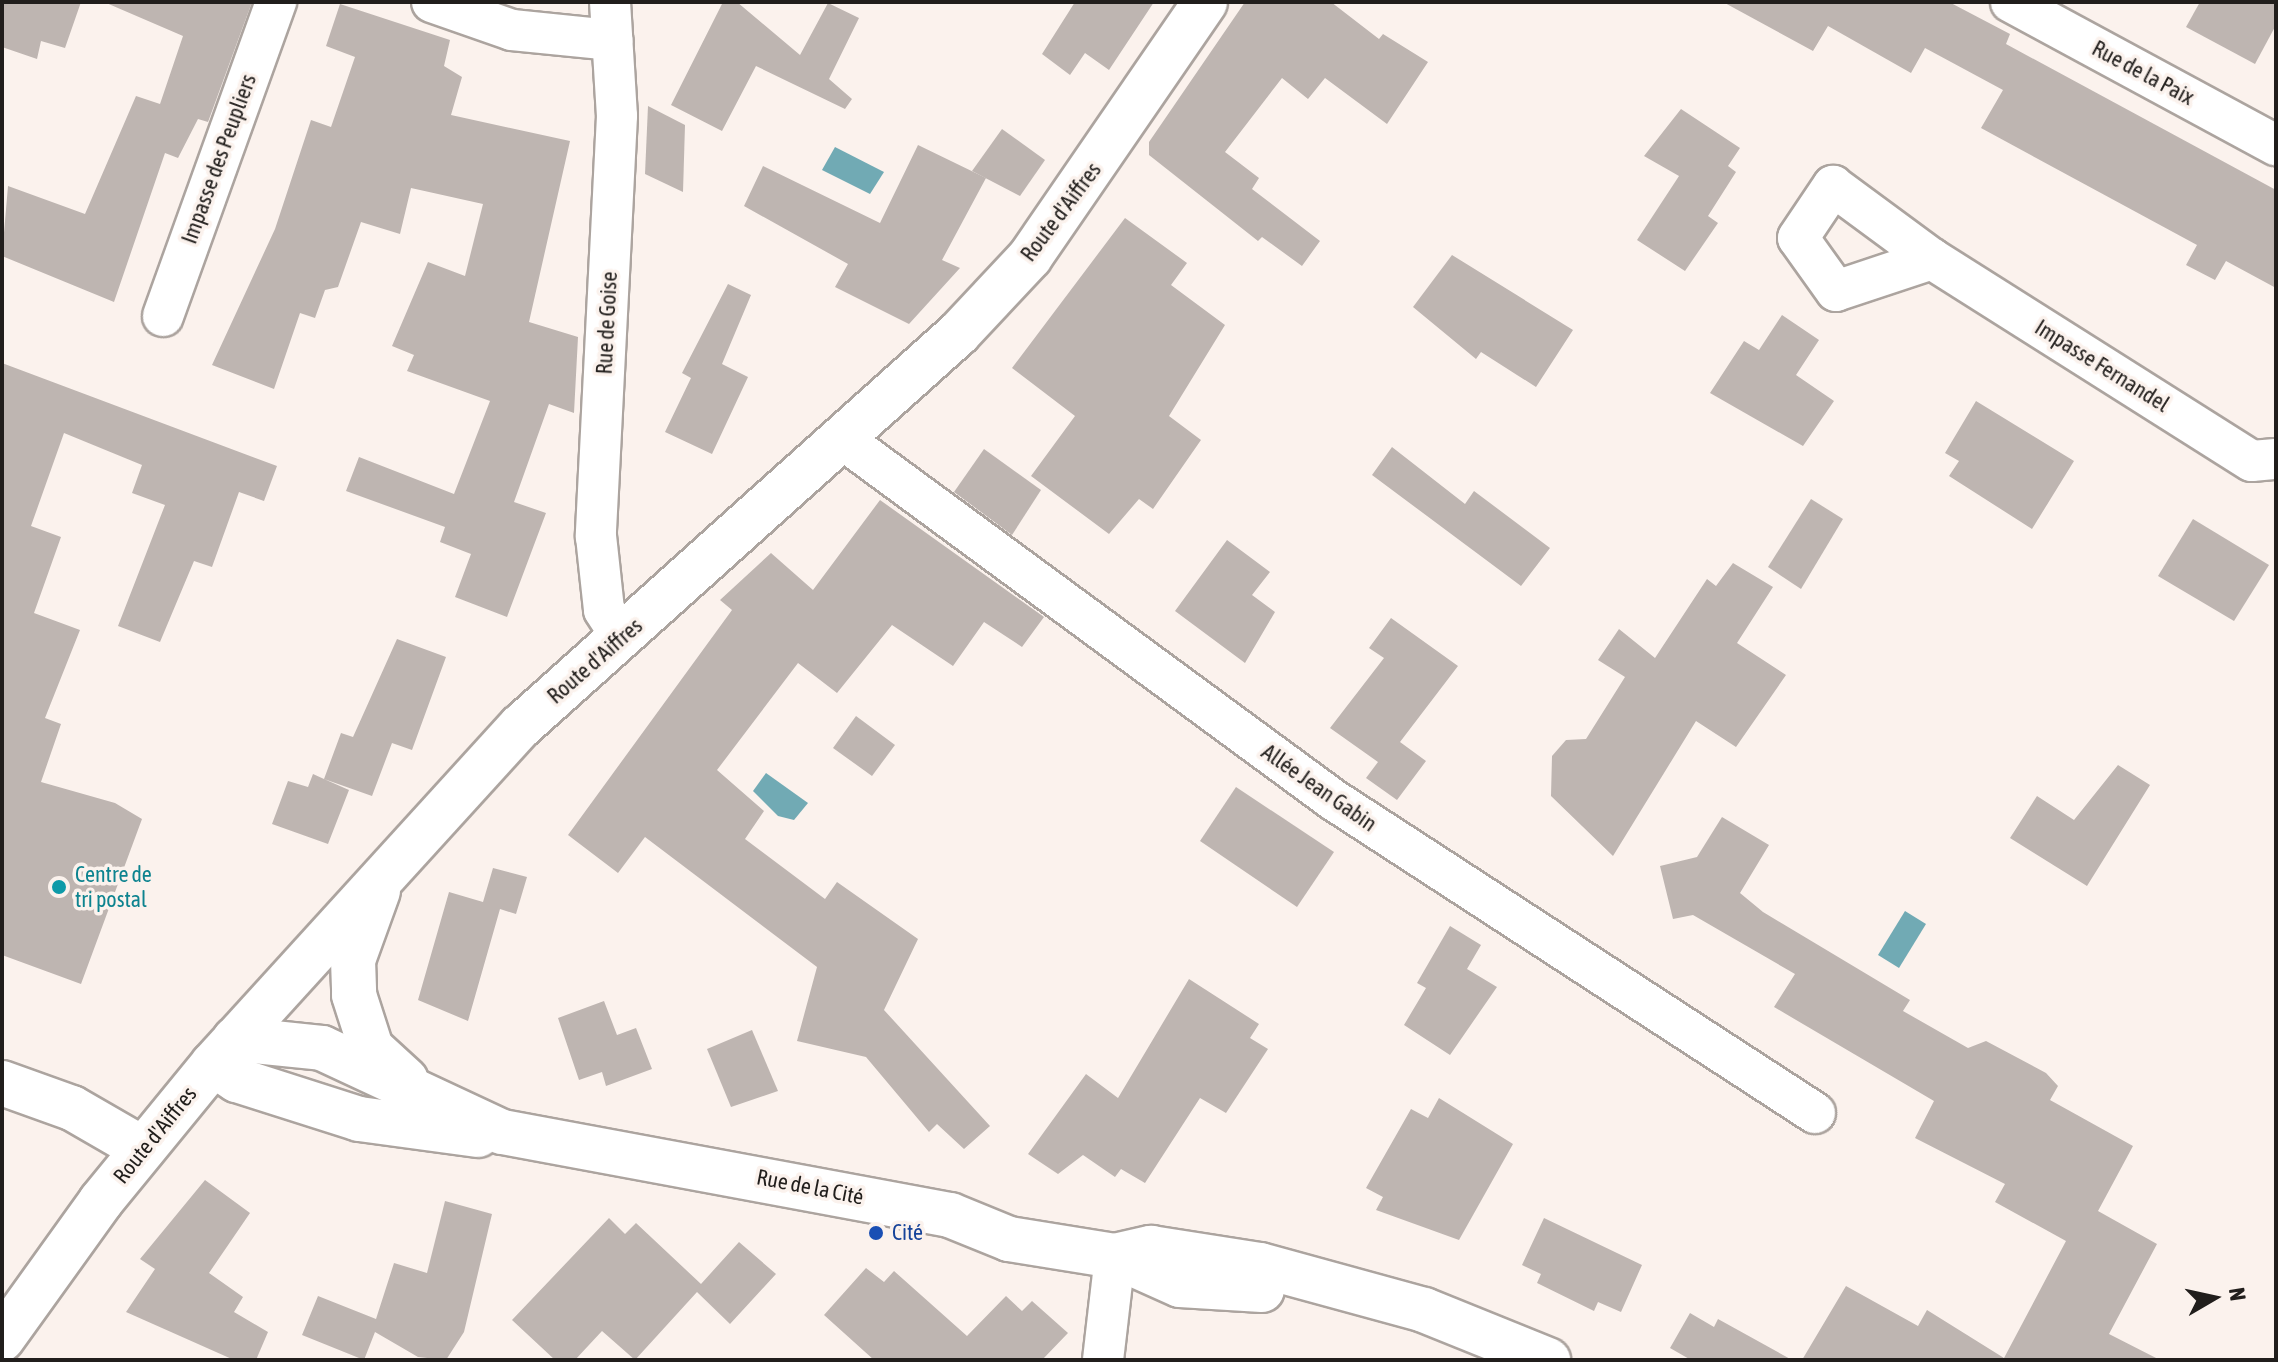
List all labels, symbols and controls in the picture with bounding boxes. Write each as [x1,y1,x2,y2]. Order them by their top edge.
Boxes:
street label: Rue de la Paix [2088,35,2198,111]
street label: Impasse des Peupliers [176,71,262,247]
street label: Route d'Aiffres [1015,157,1107,267]
street label: Rue de Goise [591,271,623,375]
street label: Impasse Fernandel [2030,314,2174,418]
street label: Route d'Aiffres [542,613,648,709]
street label: Allée Jean Gabin [1257,739,1381,837]
place label: Centre de tri postal [75,861,152,912]
marker: Centre de tri postal [50,878,68,896]
street label: Route d'Aiffres [108,1081,202,1189]
street label: Rue de la Cité [754,1164,866,1210]
place label: Cité [892,1220,923,1246]
marker: Cité [867,1224,885,1242]
north arrow [2174,1258,2254,1338]
text: N [2224,1286,2252,1303]

